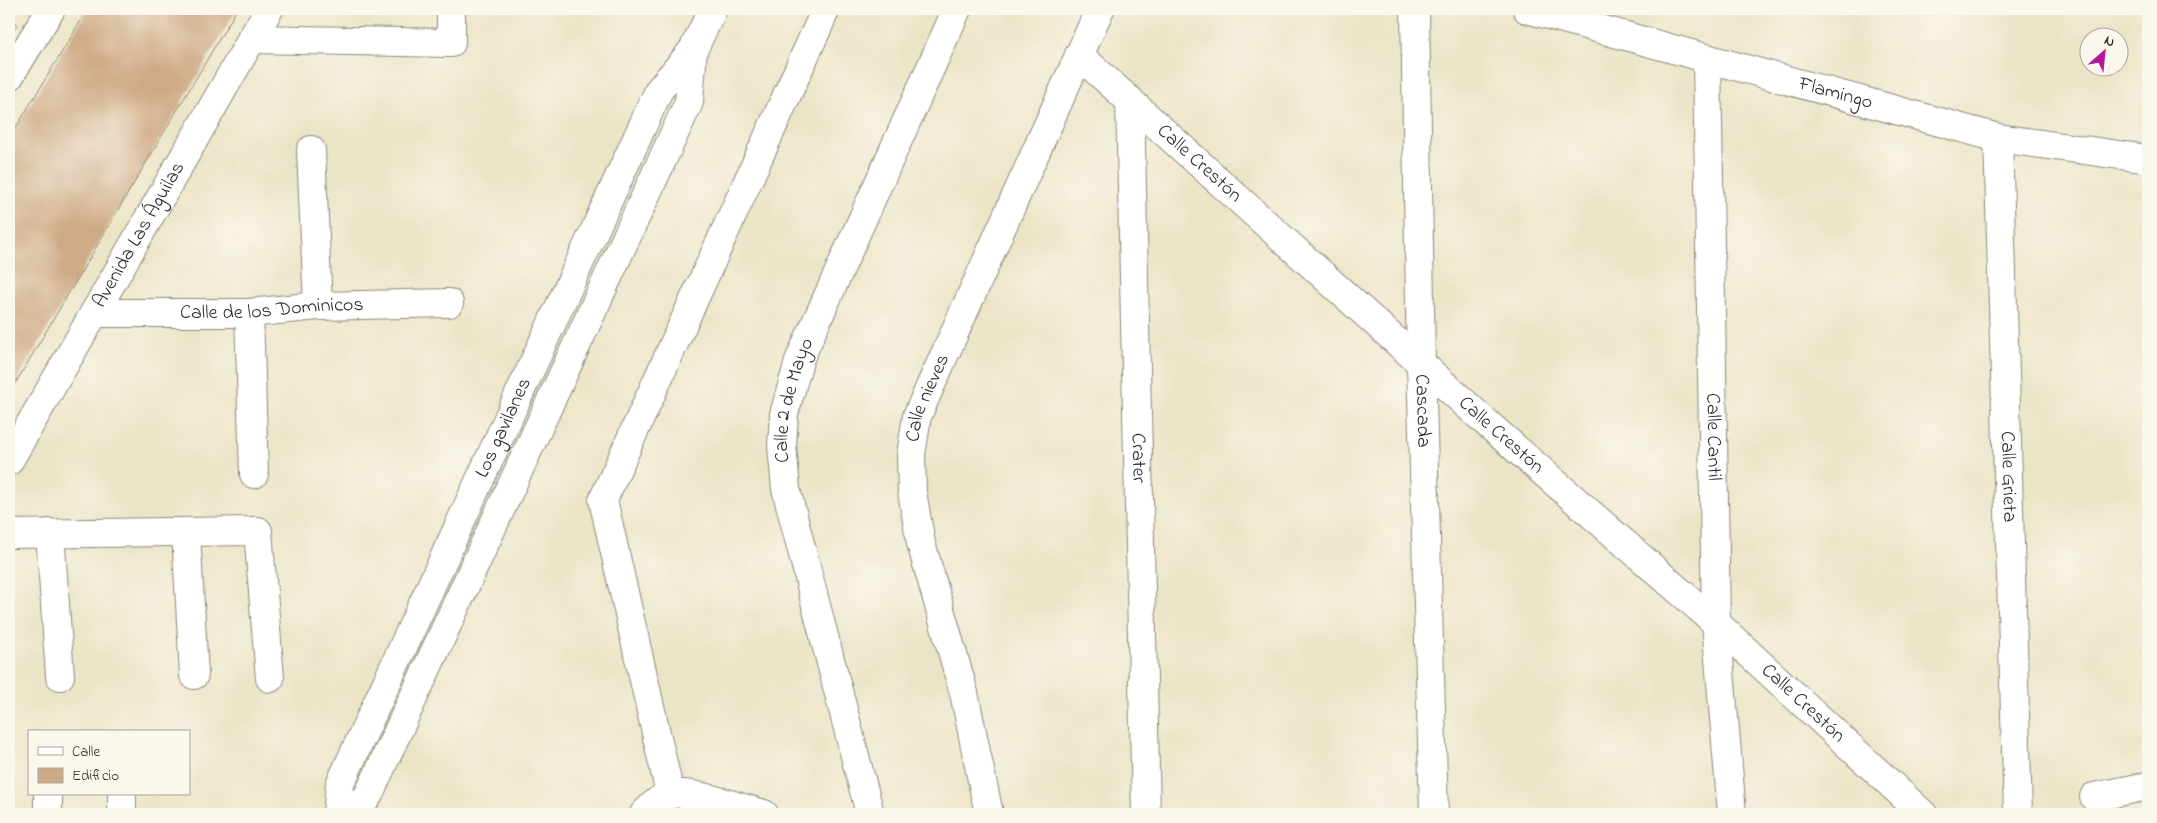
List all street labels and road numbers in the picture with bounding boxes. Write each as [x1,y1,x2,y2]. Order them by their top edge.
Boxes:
street label: Flamingo [1794,69,1876,117]
street label: Calle Crestón [1150,117,1248,210]
street label: Avenida Las Águilas [86,156,193,313]
street label: Calle de los Dominicos [180,290,364,328]
street label: Calle 2 de Mayo [767,333,822,464]
street label: Calle nieves [899,350,957,444]
street label: Los gavilanes [468,373,539,483]
street label: Cascada [1407,374,1438,448]
street label: Calle Crestón [1452,389,1550,481]
street label: Calle Cantil [1698,393,1728,481]
street label: Calle Grieta [1992,431,2024,523]
street label: Crater [1123,433,1153,484]
street label: Calle Crestón [1754,657,1852,750]

